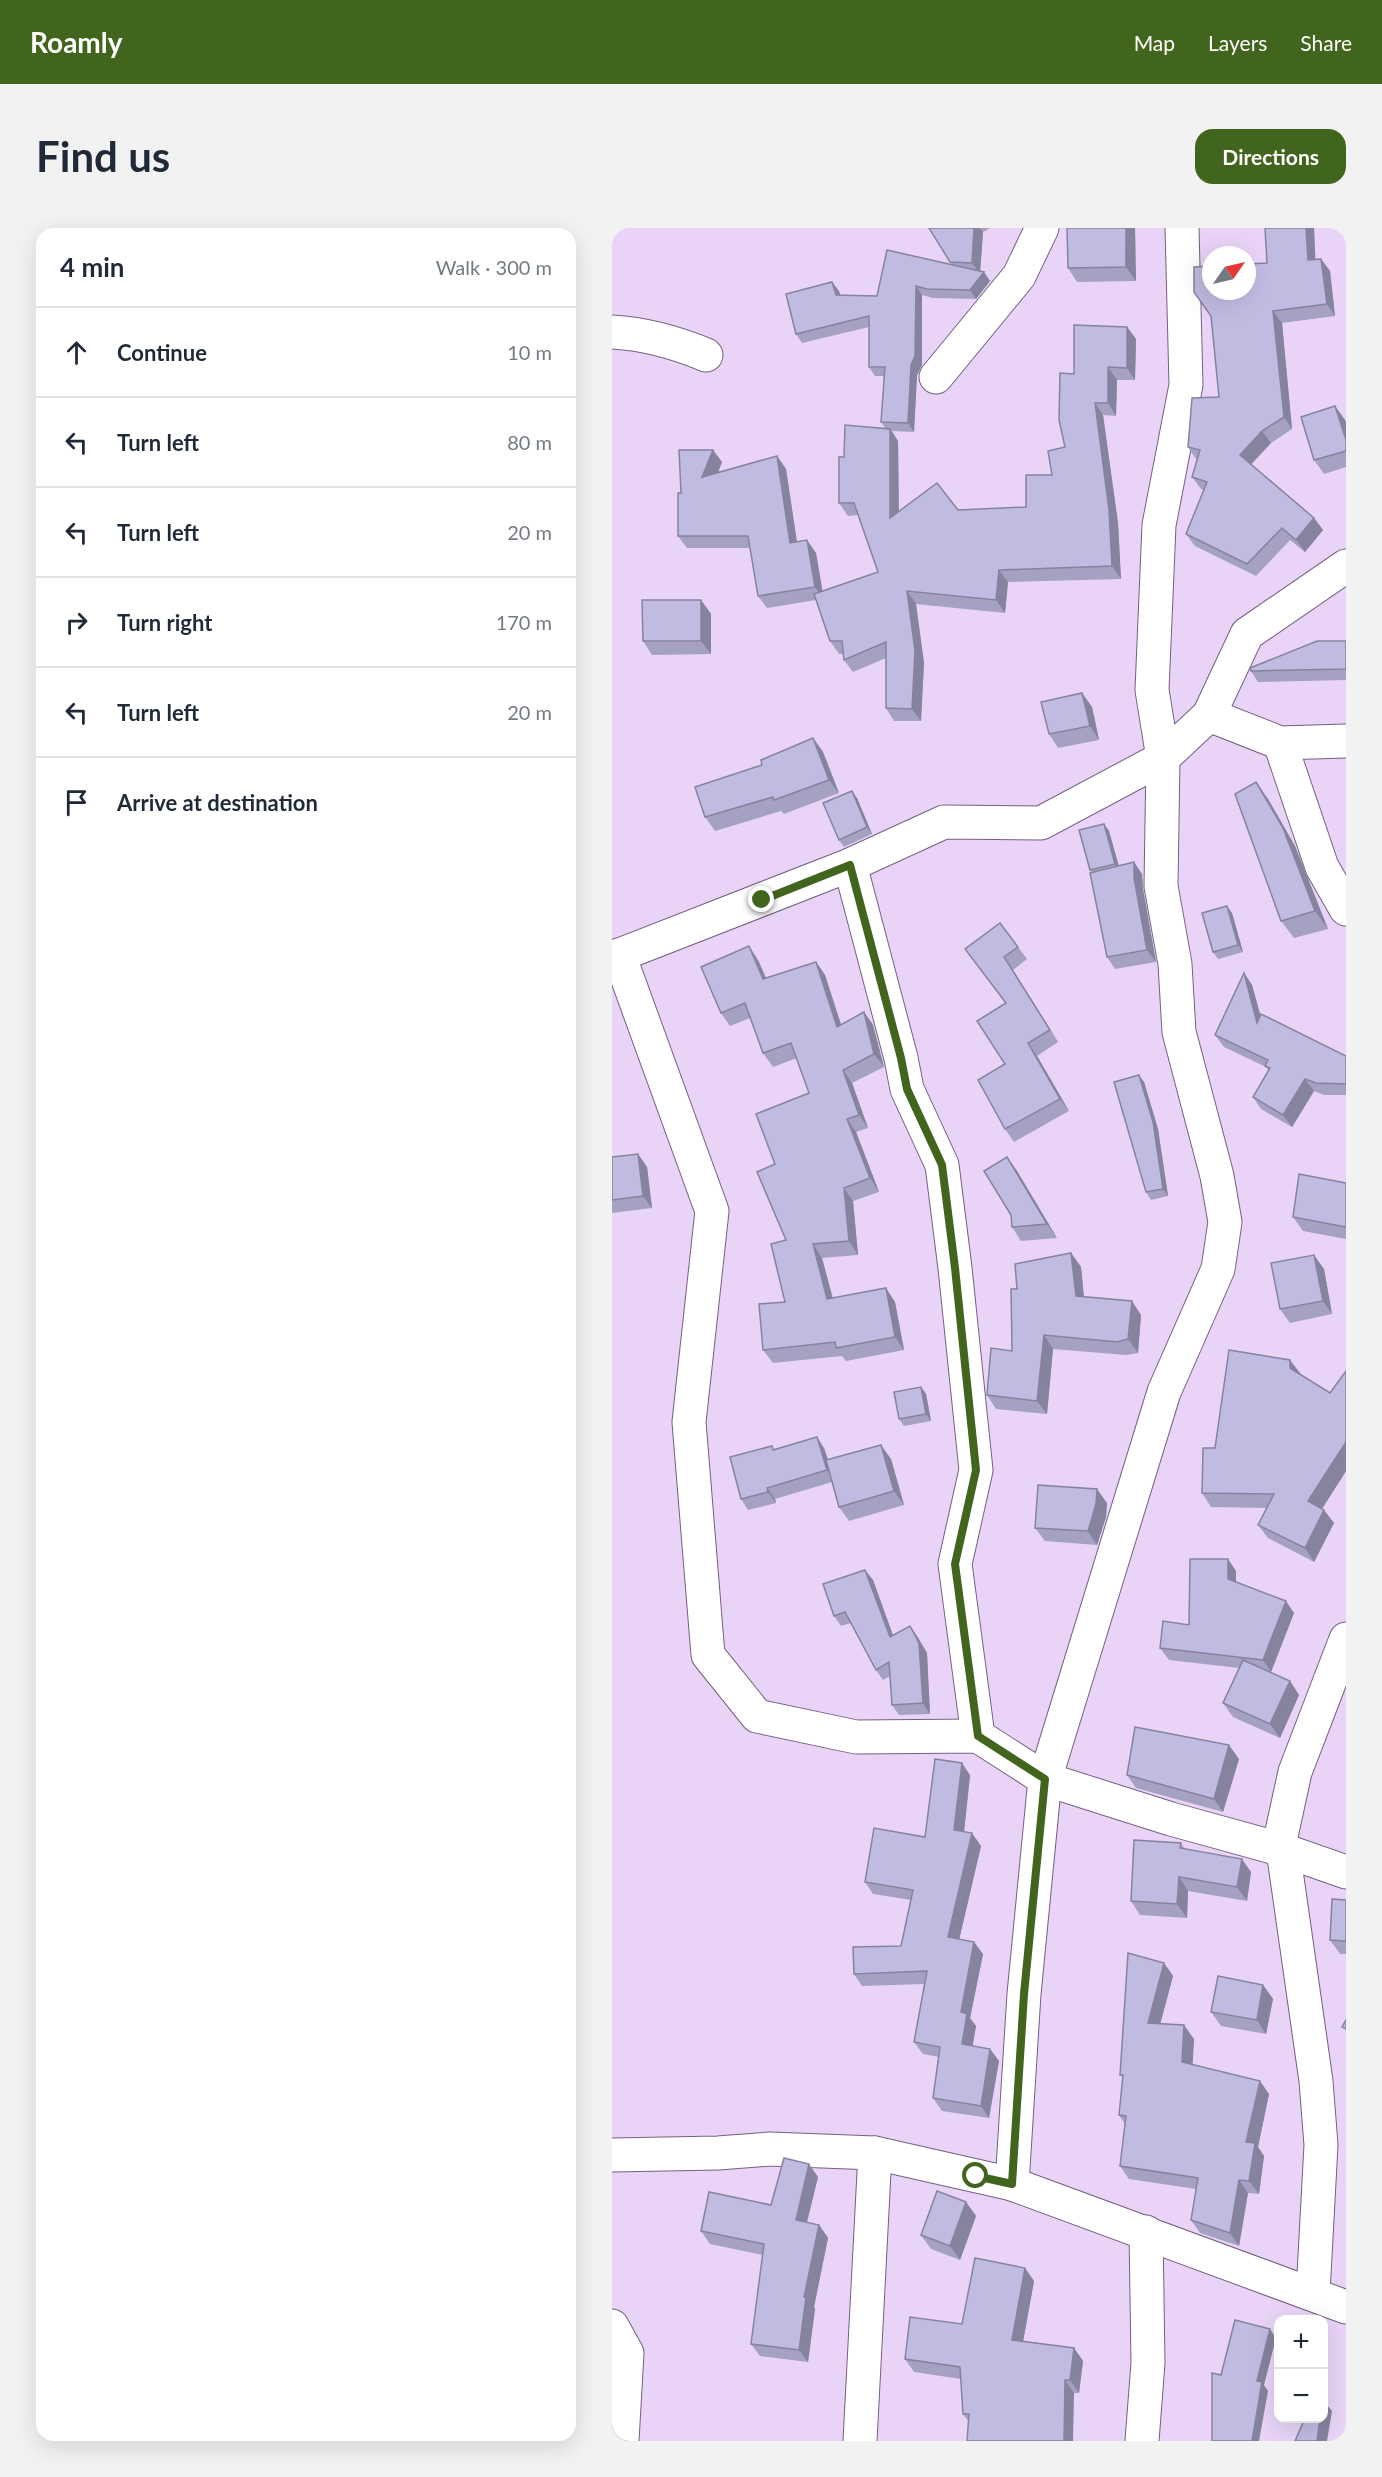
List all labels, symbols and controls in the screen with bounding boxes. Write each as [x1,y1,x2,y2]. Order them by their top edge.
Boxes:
text: Roamly [30,25,123,59]
text: Map [1134,30,1175,55]
text: Layers [1208,30,1267,55]
text: Share [1300,30,1352,55]
button: Directions [1195,129,1346,184]
text: Find us [36,131,170,181]
north arrow [1202,246,1256,300]
text: 4 min [60,251,124,283]
text: Walk · 300 m [436,255,552,279]
icon: ahead [60,336,93,369]
text: Continue [117,339,207,366]
text: 10 m [507,340,552,364]
icon: left [60,426,93,459]
text: Turn left [117,429,199,456]
text: 80 m [507,430,552,454]
icon: left [60,516,93,549]
text: Turn left [117,519,199,546]
text: 20 m [507,520,552,544]
icon: right [60,606,93,639]
text: Turn right [117,609,212,636]
text: 170 m [496,610,552,634]
icon: left [60,696,93,729]
text: Turn left [117,699,199,726]
text: 20 m [507,700,552,724]
icon: arrive [60,786,93,819]
text: Arrive at destination [117,789,318,816]
route end [748,886,774,912]
route start [962,2162,988,2188]
map controls [1274,2315,1328,2423]
button: + [1274,2315,1328,2369]
button: − [1274,2369,1328,2423]

